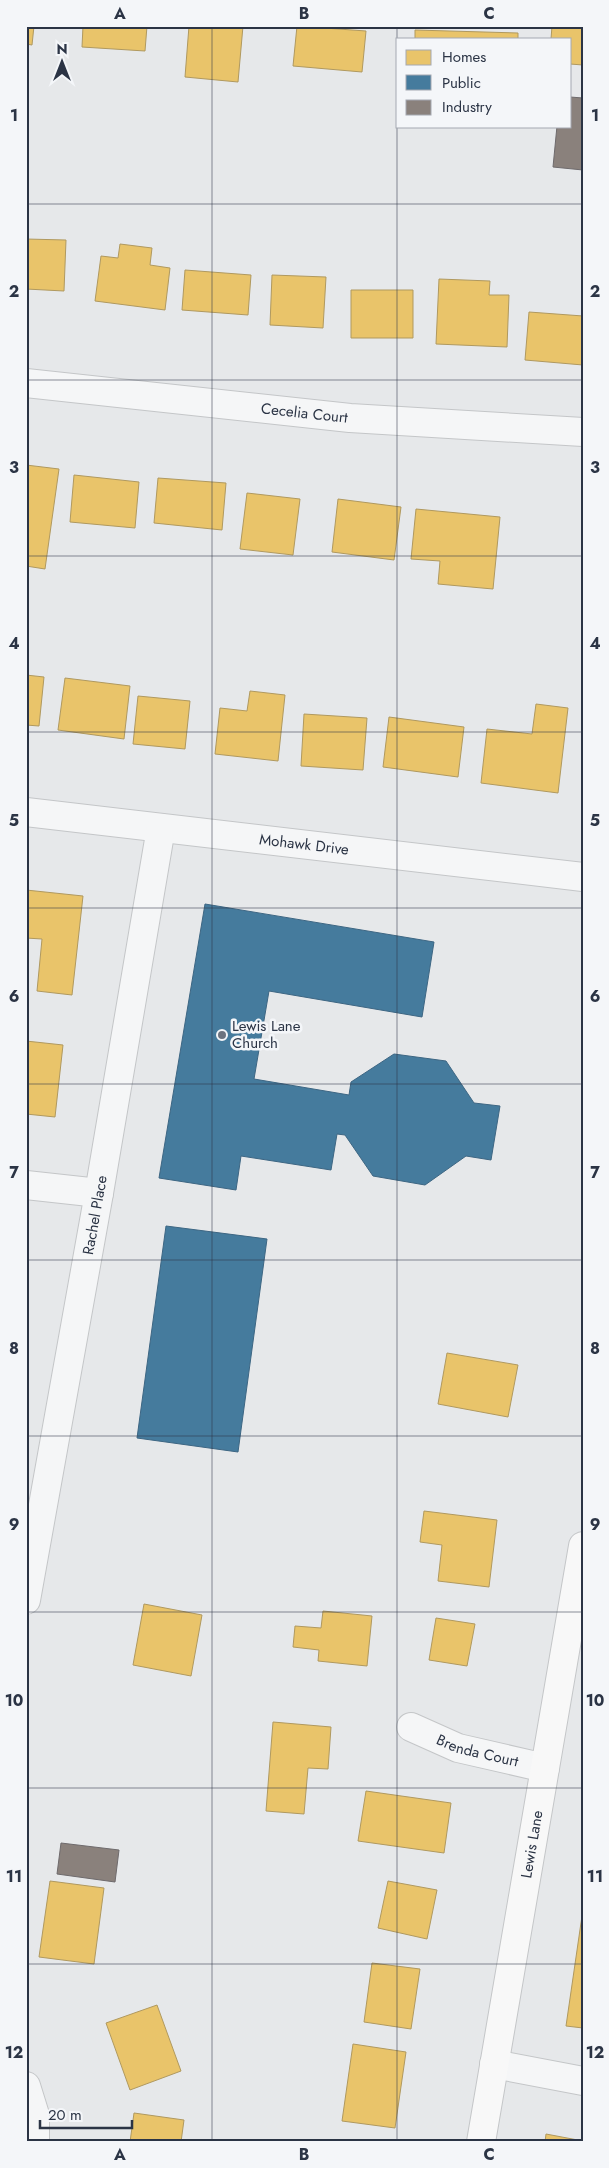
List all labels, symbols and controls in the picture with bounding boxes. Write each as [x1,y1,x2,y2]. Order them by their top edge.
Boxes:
text: A [113,2,126,25]
text: B [299,2,309,25]
text: C [483,2,495,25]
north arrow [38,38,88,88]
legend [396,38,572,128]
text: N [56,39,68,59]
text: Homes [442,46,486,68]
text: Public [442,72,481,94]
text: Industry [442,96,492,118]
text: 1 [10,104,18,127]
text: 1 [591,104,599,127]
text: 2 [9,280,19,303]
text: 2 [590,280,600,303]
street label: Cecelia Court [260,397,349,429]
text: 3 [9,456,19,479]
text: 3 [590,456,600,479]
text: 4 [8,632,20,655]
text: 4 [589,632,601,655]
text: 5 [9,809,19,832]
text: 5 [590,809,600,832]
street label: Mohawk Drive [258,828,350,861]
text: 6 [9,985,19,1008]
text: 6 [590,985,600,1008]
place label: Lewis Lane Church [232,1015,301,1054]
marker: Lewis Lane Church [216,1029,228,1041]
text: 7 [9,1161,19,1184]
text: 7 [590,1161,600,1184]
street label: Rachel Place [77,1174,113,1257]
text: 8 [9,1337,19,1360]
text: 8 [590,1337,600,1360]
text: 9 [9,1513,19,1536]
text: 9 [590,1513,600,1536]
text: 10 [5,1689,23,1712]
text: 10 [586,1689,604,1712]
street label: Brenda Court [433,1729,521,1773]
street label: Lewis Lane [515,1808,549,1880]
text: 11 [6,1865,22,1888]
text: 11 [587,1865,603,1888]
text: 12 [5,2041,23,2064]
text: 12 [586,2041,604,2064]
scale bar [40,2098,132,2130]
text: 20 m [48,2104,82,2126]
text: A [113,2143,126,2166]
text: B [299,2143,309,2166]
text: C [483,2143,495,2166]

